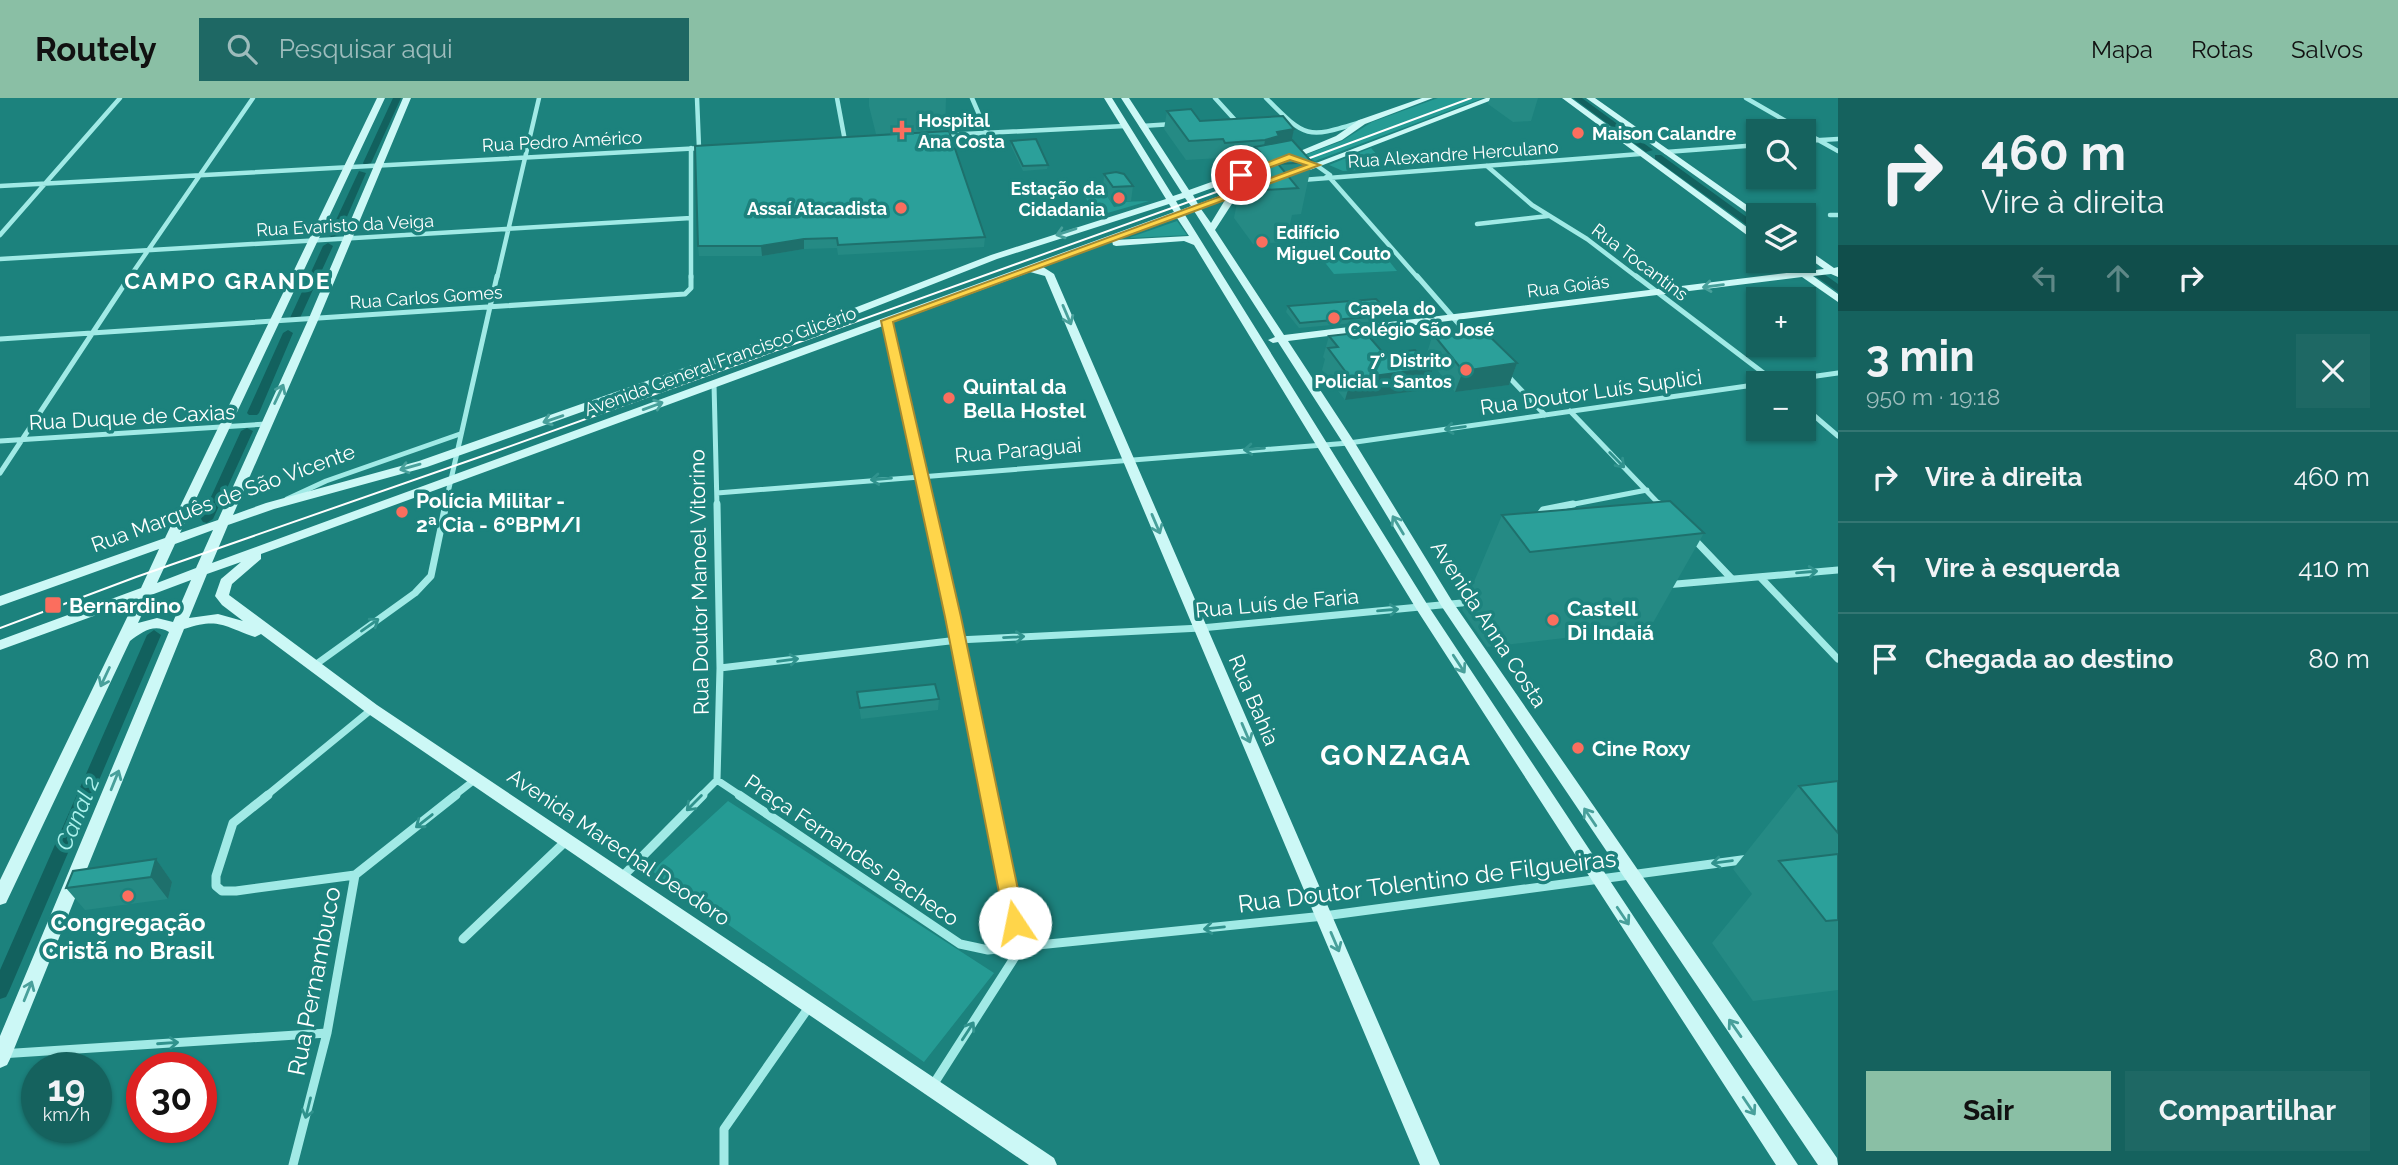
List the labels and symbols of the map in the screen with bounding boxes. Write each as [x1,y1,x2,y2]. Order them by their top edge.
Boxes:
place label: Hospital Ana Costa [918,110,1005,152]
marker: Hospital Ana Costa [892,120,912,140]
place label: Maison Calandre [1592,123,1736,144]
marker: Maison Calandre [1570,125,1586,141]
street label: Rua Pedro Américo [481,126,643,156]
street label: Rua Alexandre Herculano [1347,136,1559,172]
pin [1211,145,1271,205]
place label: Estação da Cidadania [1010,178,1105,220]
marker: Estação da Cidadania [1111,190,1127,206]
place label: Assaí Atacadista [747,198,887,219]
marker: Assaí Atacadista [893,200,909,216]
street label: Rua Evaristo da Veiga [256,210,434,240]
street label: Rua Tocantins [1588,219,1693,305]
place label: Edifício Miguel Couto [1276,222,1391,264]
one-way arrow [1055,226,1077,239]
marker: Edifício Miguel Couto [1254,234,1270,250]
district label: CAMPO GRANDE [124,267,332,294]
street label: Rua Goiás [1526,270,1611,301]
one-way arrow [1702,279,1725,292]
street label: Rua Carlos Gomes [349,281,504,313]
place label: Capela do Colégio São José [1348,298,1494,340]
street label: Avenida General Francisco Glicério [581,302,859,420]
one-way arrow [1061,303,1074,325]
marker: Capela do Colégio São José [1326,310,1342,326]
place label: 7° Distrito Policial - Santos [1315,350,1452,392]
marker: 7° Distrito Policial - Santos [1458,362,1474,378]
street label: Rua Doutor Luís Suplici [1478,364,1704,420]
place label: Quintal da Bella Hostel [963,374,1086,423]
one-way arrow [273,384,286,405]
marker: Quintal da Bella Hostel [941,390,957,406]
street label: Rua Duque de Caxias [28,399,236,435]
one-way arrow [642,399,664,412]
one-way arrow [542,414,564,426]
one-way arrow [1444,421,1467,434]
street label: Rua Paraguai [953,432,1083,468]
street label: Rua Marquês de São Vicente [88,439,358,557]
one-way arrow [1243,443,1266,456]
street label: Rua Doutor Manoel Vitorino [684,449,714,715]
one-way arrow [1609,451,1626,468]
one-way arrow [400,462,422,475]
one-way arrow [870,473,893,486]
place label: Polícia Militar - 2ª Cia - 6ºBPM/I [416,488,581,537]
marker: Polícia Militar - 2ª Cia - 6ºBPM/I [394,504,410,520]
one-way arrow [1150,512,1163,534]
one-way arrow [1391,515,1405,535]
street label: Avenida Anna Costa [1426,536,1552,712]
one-way arrow [1796,566,1818,579]
street label: Rua Luís de Faria [1194,583,1360,623]
place label: Bernardino [69,593,181,618]
marker: Bernardino [43,595,63,615]
place label: Castell Di Indaiá [1567,596,1654,645]
one-way arrow [1376,603,1398,616]
marker: Castell Di Indaiá [1545,612,1561,628]
one-way arrow [361,618,380,633]
one-way arrow [1002,631,1025,644]
street label: Rua Bahia [1224,651,1284,749]
one-way arrow [776,654,799,667]
one-way arrow [1452,654,1467,673]
one-way arrow [98,666,111,687]
one-way arrow [1240,722,1253,743]
place label: Cine Roxy [1592,736,1691,761]
district label: GONZAGA [1320,739,1472,772]
marker: Cine Roxy [1570,740,1586,756]
street label: Avenida Marechal Deodoro [503,763,735,931]
street label: Praça Fernandes Pacheco [740,769,964,931]
one-way arrow [109,770,122,792]
water label: Canal 2 [49,772,105,854]
one-way arrow [686,794,703,811]
one-way arrow [1583,808,1597,827]
one-way arrow [416,813,434,828]
street label: Rua Doutor Tolentino de Filgueiras [1236,843,1618,919]
one-way arrow [1711,856,1733,869]
street label: Rua Pernambuco [281,884,347,1078]
position arrow [978,886,1052,960]
marker: Congregação Cristã no Brasil [120,888,136,904]
one-way arrow [1617,906,1631,926]
place label: Congregação Cristã no Brasil [42,908,214,965]
one-way arrow [1204,921,1226,934]
one-way arrow [1329,931,1342,952]
one-way arrow [22,980,35,1002]
one-way arrow [1728,1019,1742,1038]
one-way arrow [960,1022,975,1041]
one-way arrow [156,1036,179,1049]
speed limit sign: 30 [126,1052,217,1143]
one-way arrow [301,1096,314,1119]
one-way arrow [1742,1096,1756,1115]

